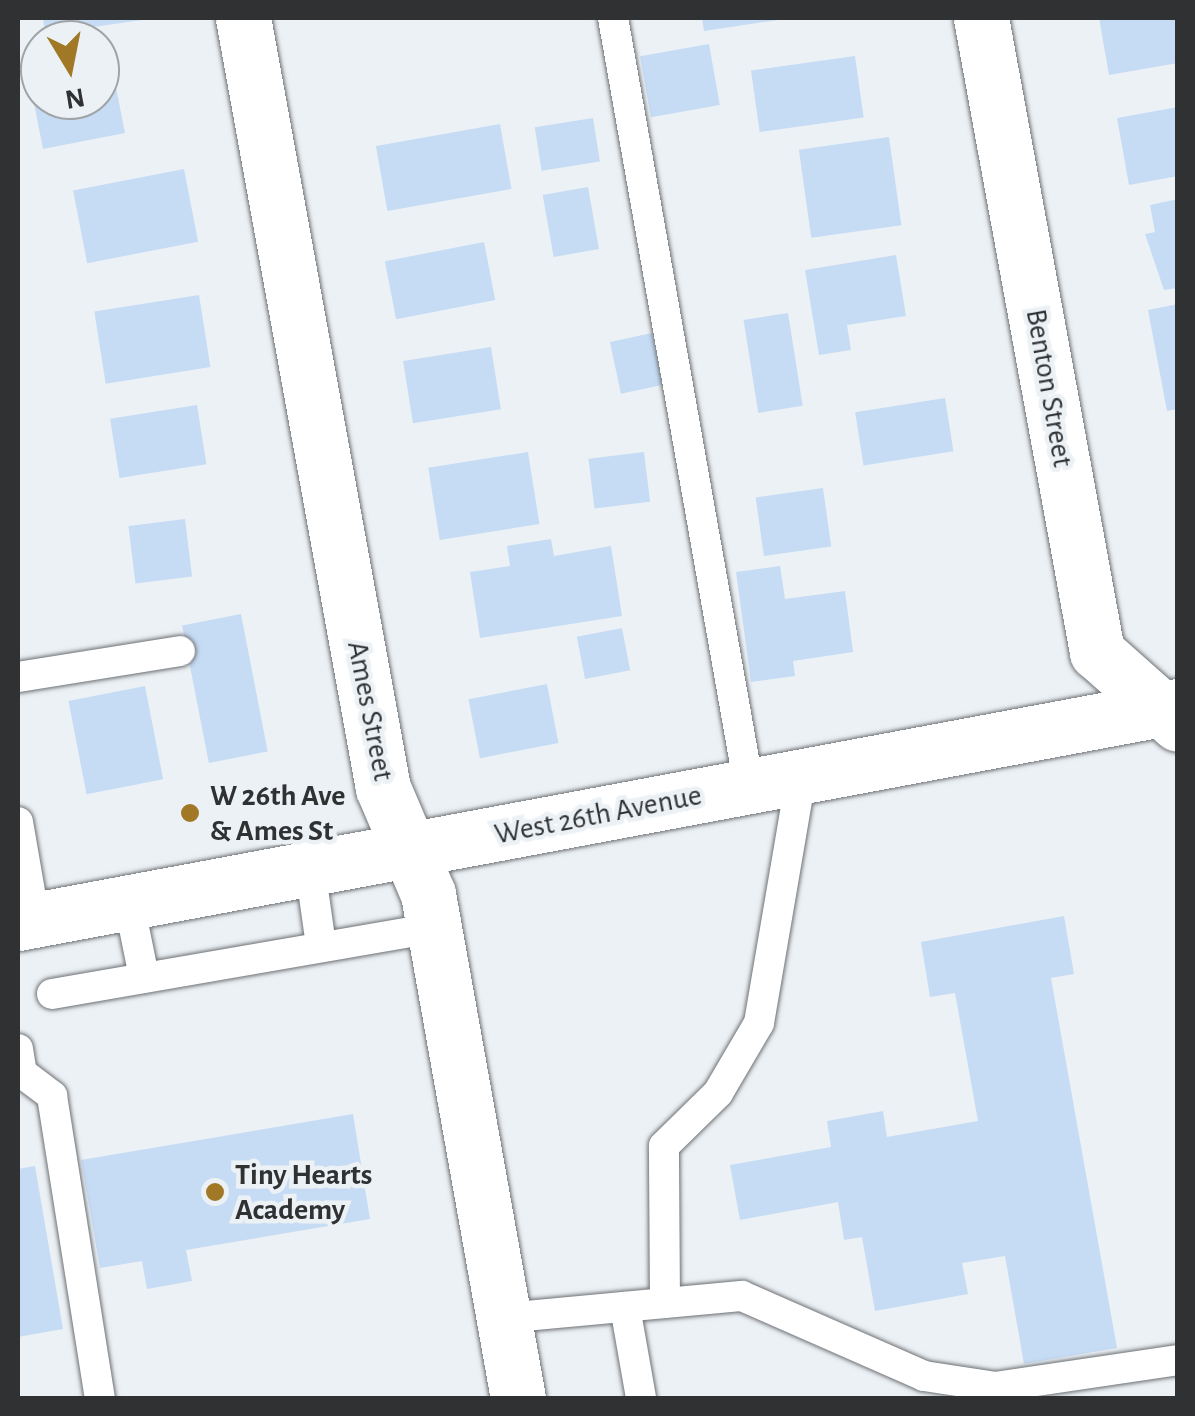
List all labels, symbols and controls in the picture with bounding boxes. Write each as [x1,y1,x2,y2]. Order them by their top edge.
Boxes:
north arrow [20,20,120,120]
text: N [63,82,87,113]
street label: Benton Street [1017,306,1081,470]
street label: Ames Street [339,638,401,784]
street label: West 26th Avenue [491,777,705,853]
place label: W 26th Ave & Ames St [210,778,345,848]
marker: W 26th Ave & Ames St [179,802,201,824]
place label: Tiny Hearts Academy [235,1157,372,1228]
marker: Tiny Hearts Academy [204,1181,226,1203]

